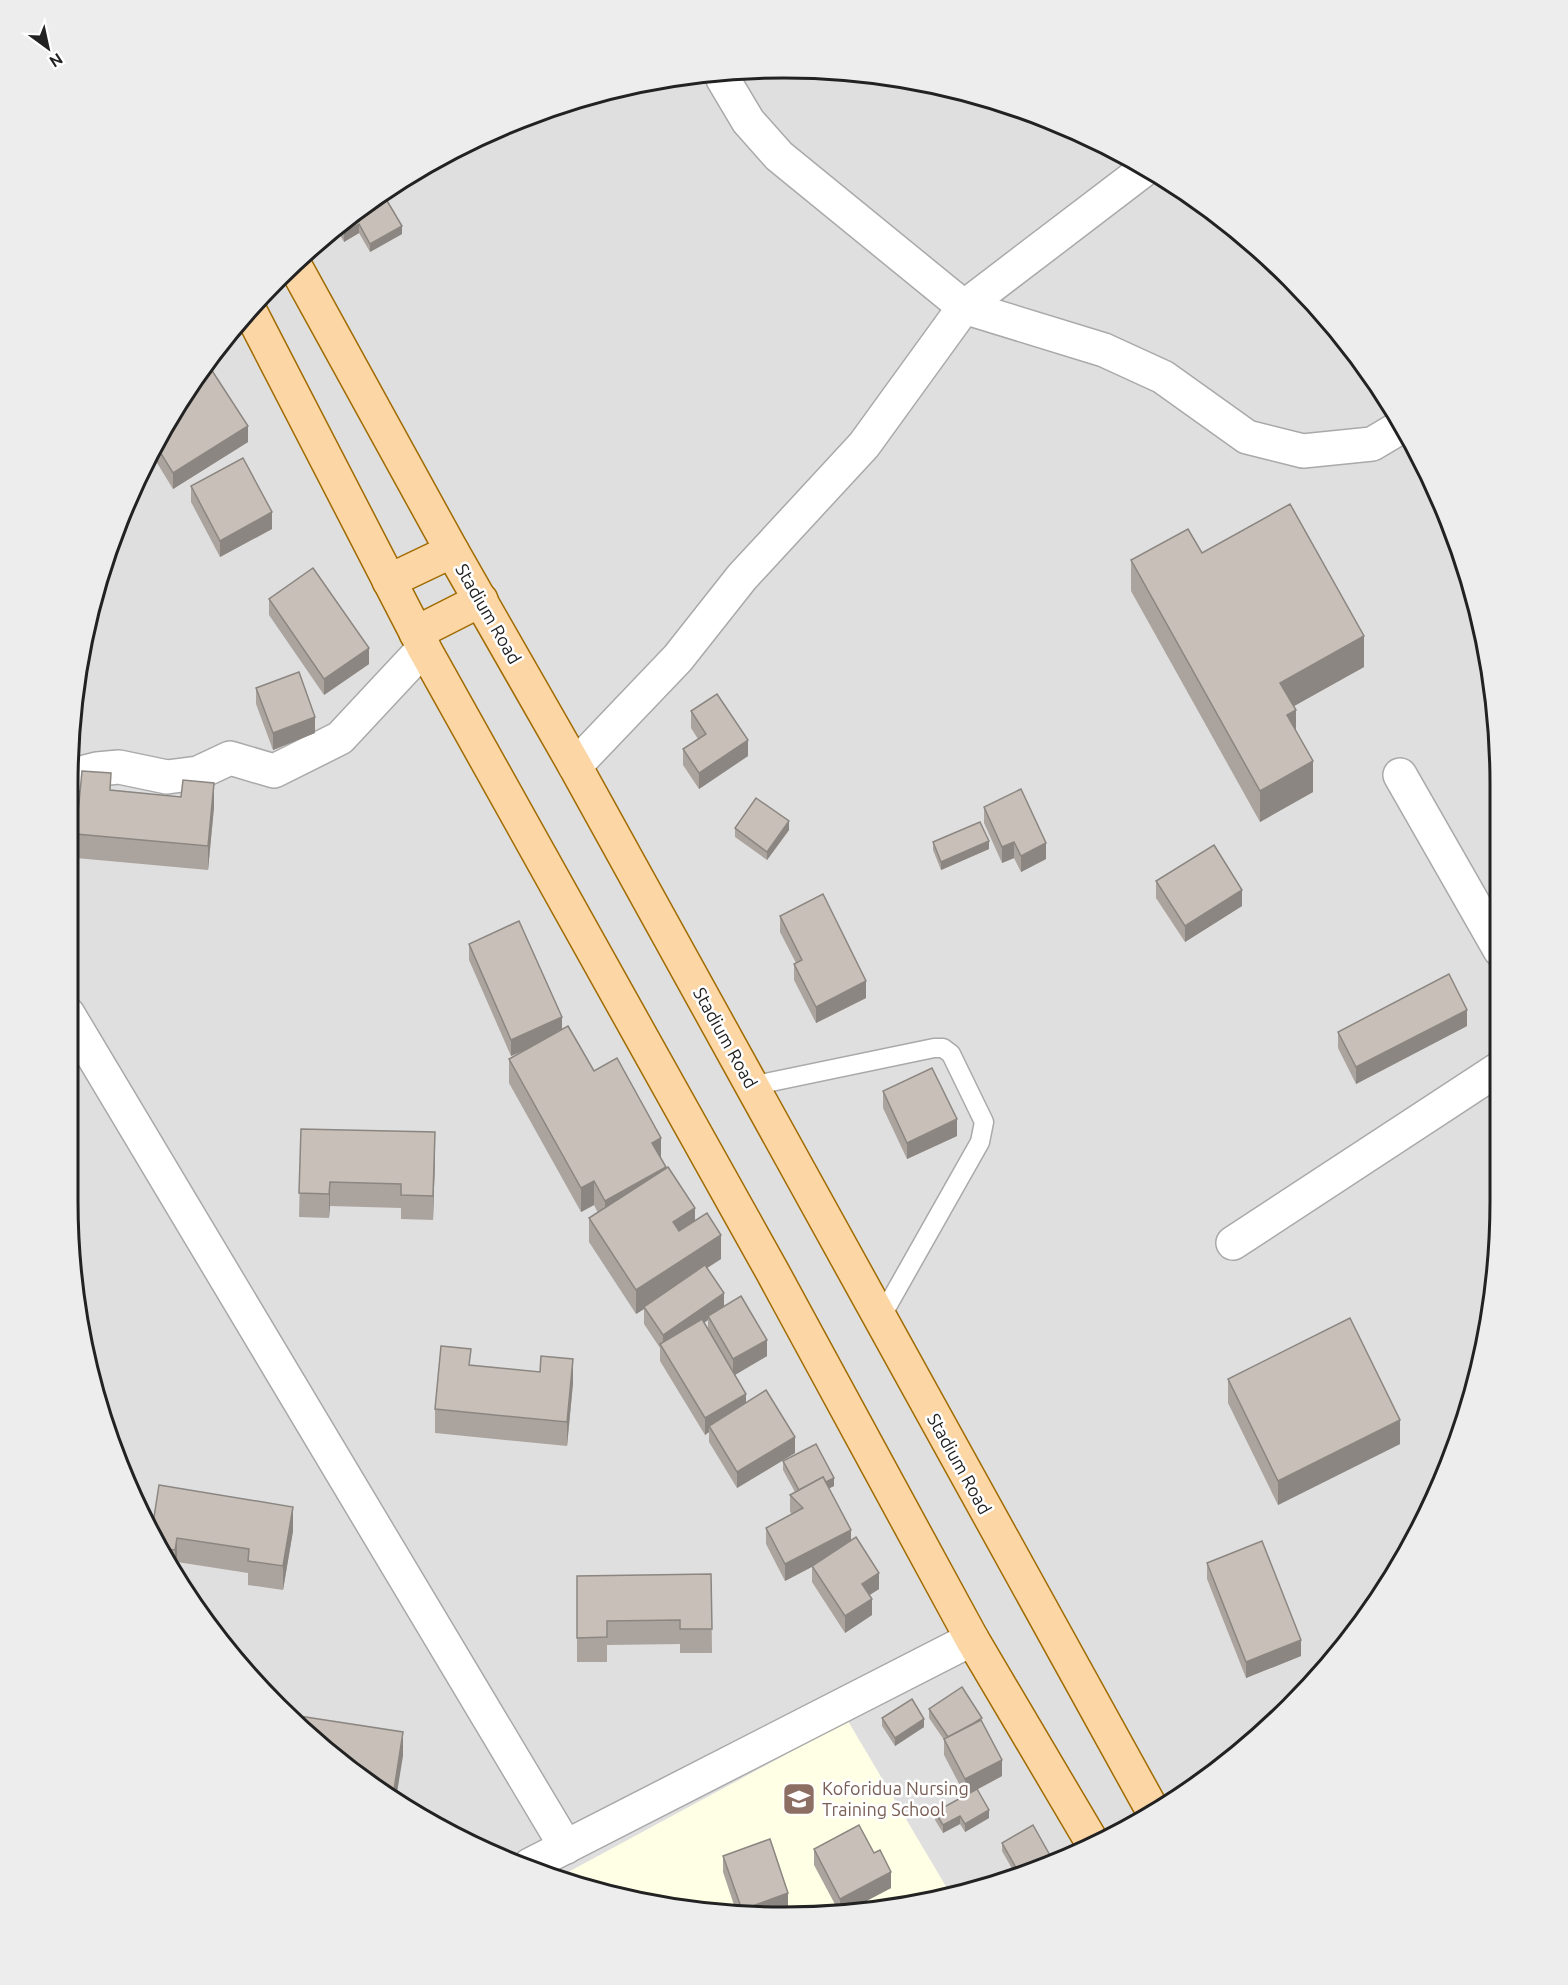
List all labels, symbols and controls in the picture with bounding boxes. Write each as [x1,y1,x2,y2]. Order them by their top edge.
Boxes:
north arrow [18,18,78,78]
text: N [46,50,66,71]
street label: Stadium Road [452,560,526,667]
street label: Stadium Road [690,984,762,1091]
street label: Stadium Road [924,1410,996,1517]
place label: Koforidua Nursing Training School [822,1778,969,1819]
school or university icon: Koforidua Nursing Training School [781,1781,817,1817]

